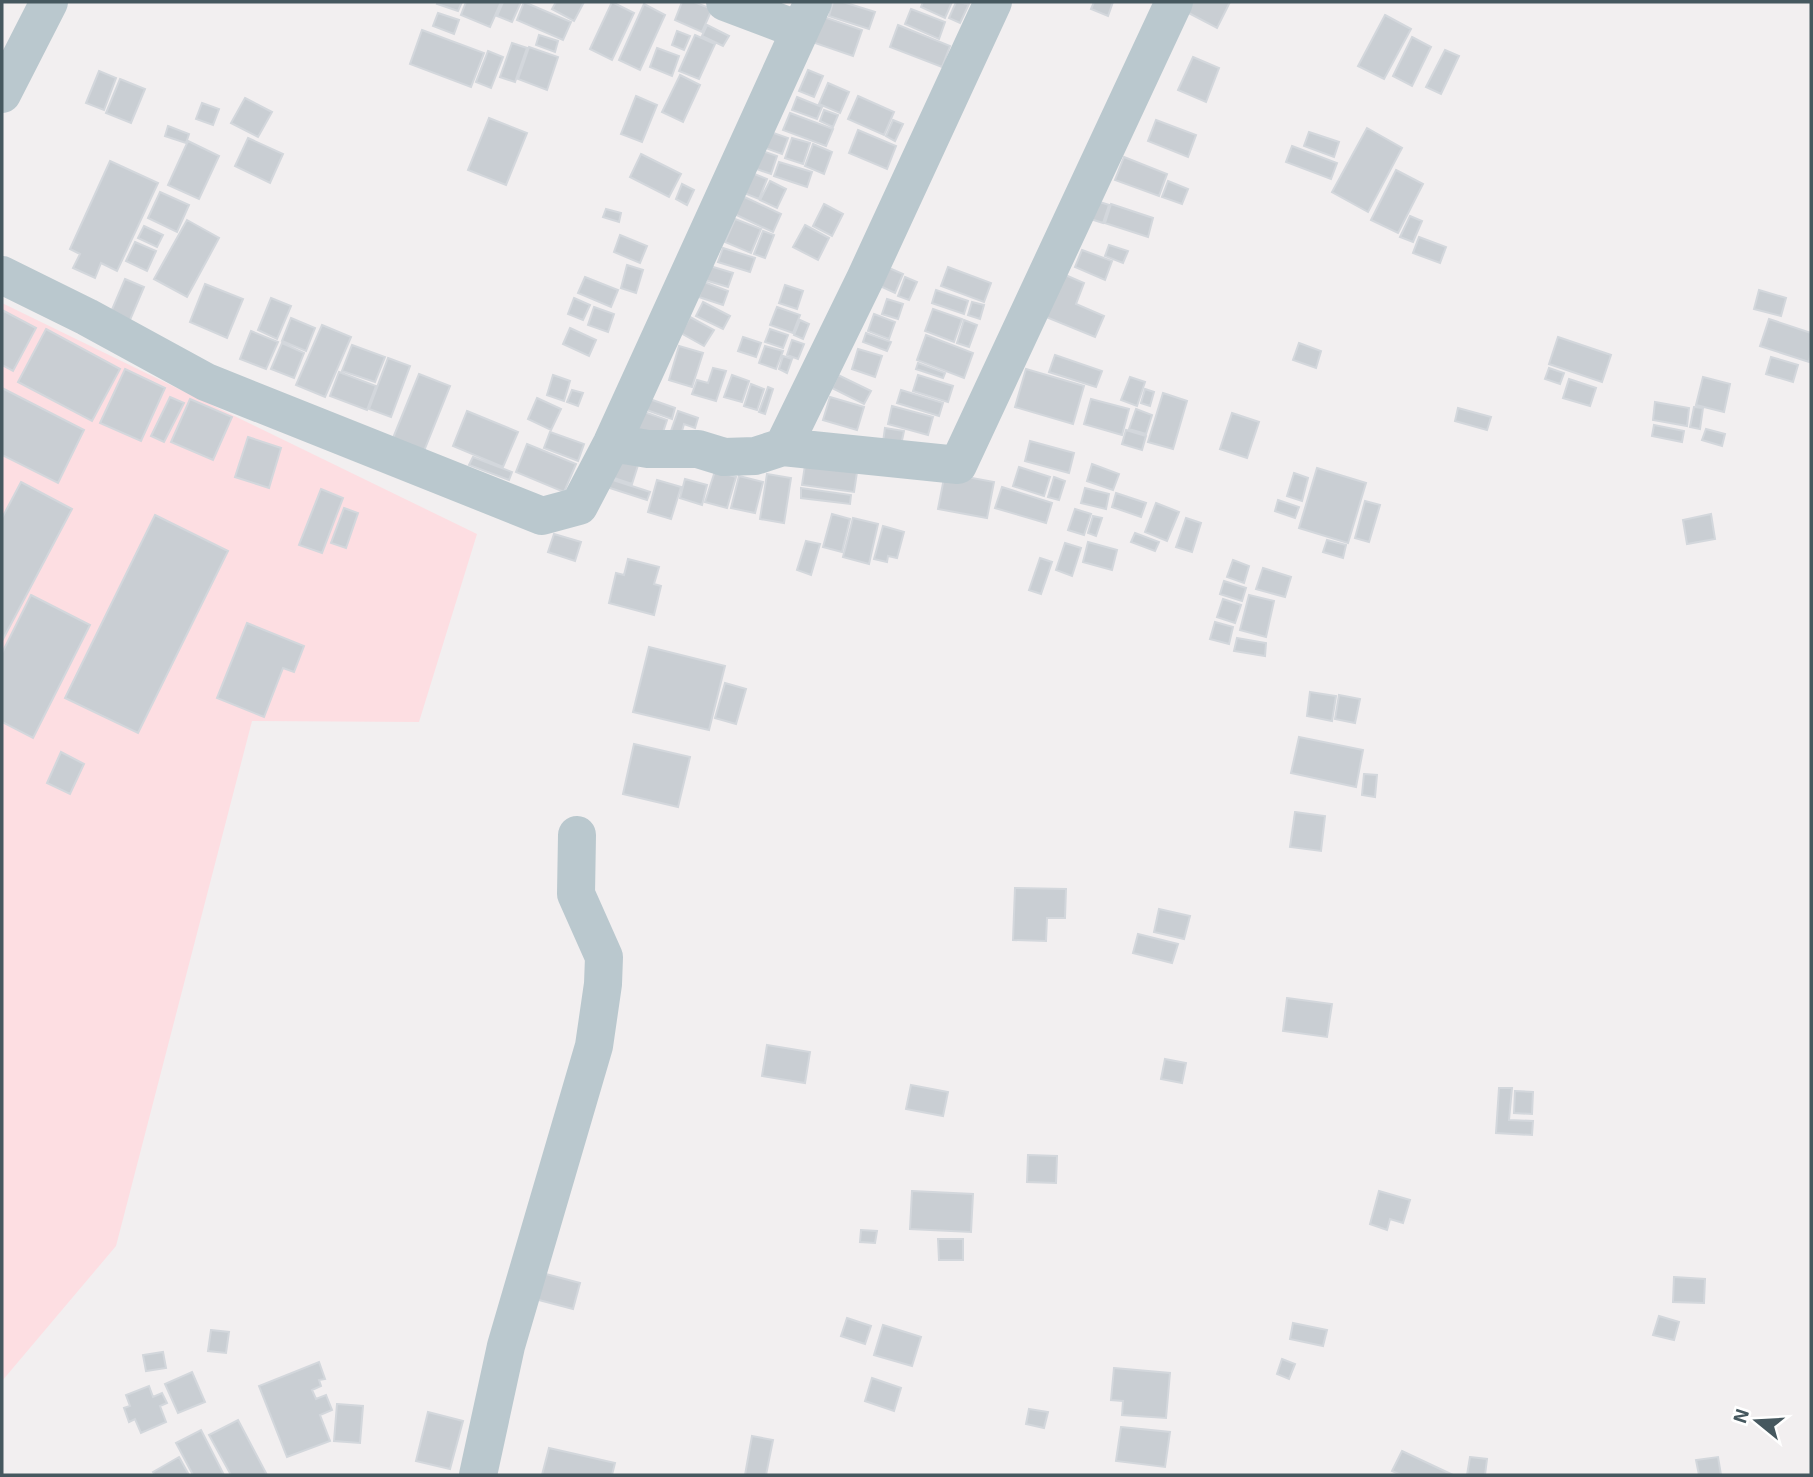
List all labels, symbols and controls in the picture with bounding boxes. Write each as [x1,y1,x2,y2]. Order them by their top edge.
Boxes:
north arrow [1722,1386,1792,1456]
text: N [1727,1406,1753,1426]

